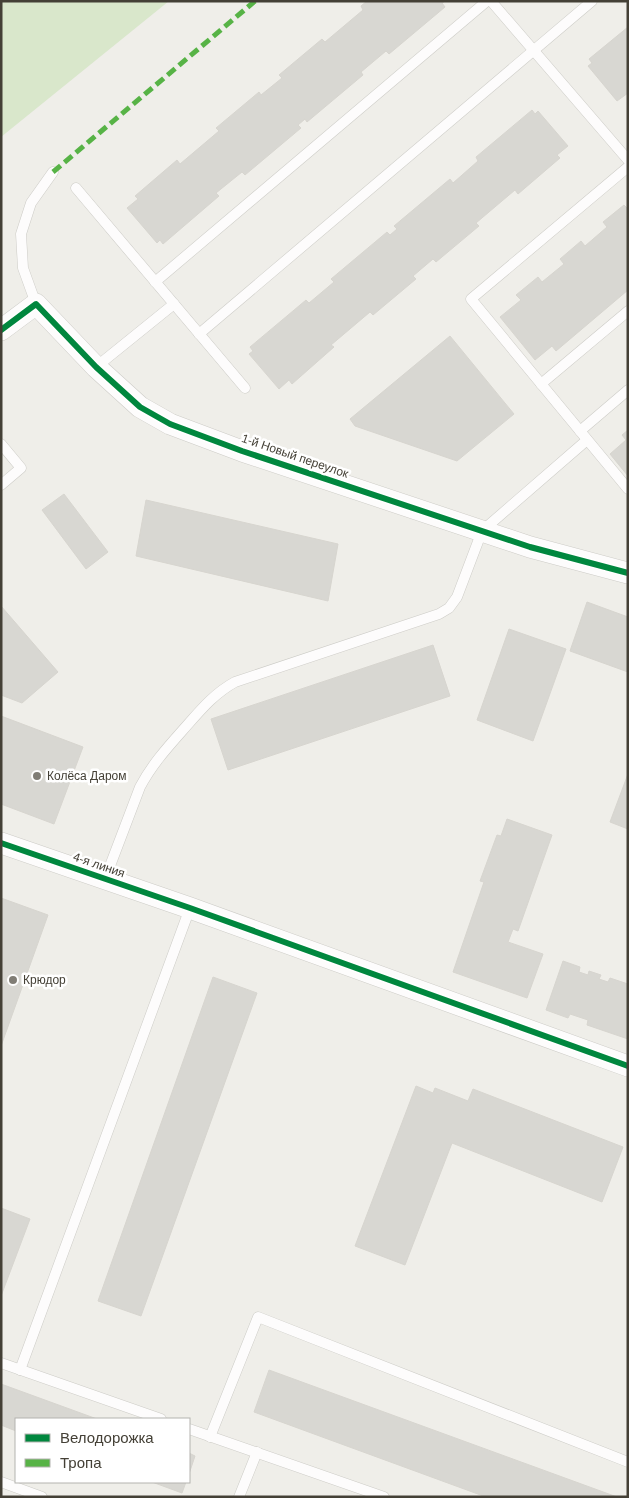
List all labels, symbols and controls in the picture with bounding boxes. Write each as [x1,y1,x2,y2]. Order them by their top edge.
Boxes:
street label: 1-й Новый переулок [240,431,351,481]
place label: Колёса Даром [47,769,126,783]
marker: Колёса Даром [31,770,43,782]
street label: 4-я линия [71,850,127,880]
place label: Крюдор [23,973,66,987]
marker: Крюдор [7,974,19,986]
legend [15,1418,190,1483]
text: Велодорожка [60,1429,154,1446]
text: Тропа [60,1454,102,1471]

